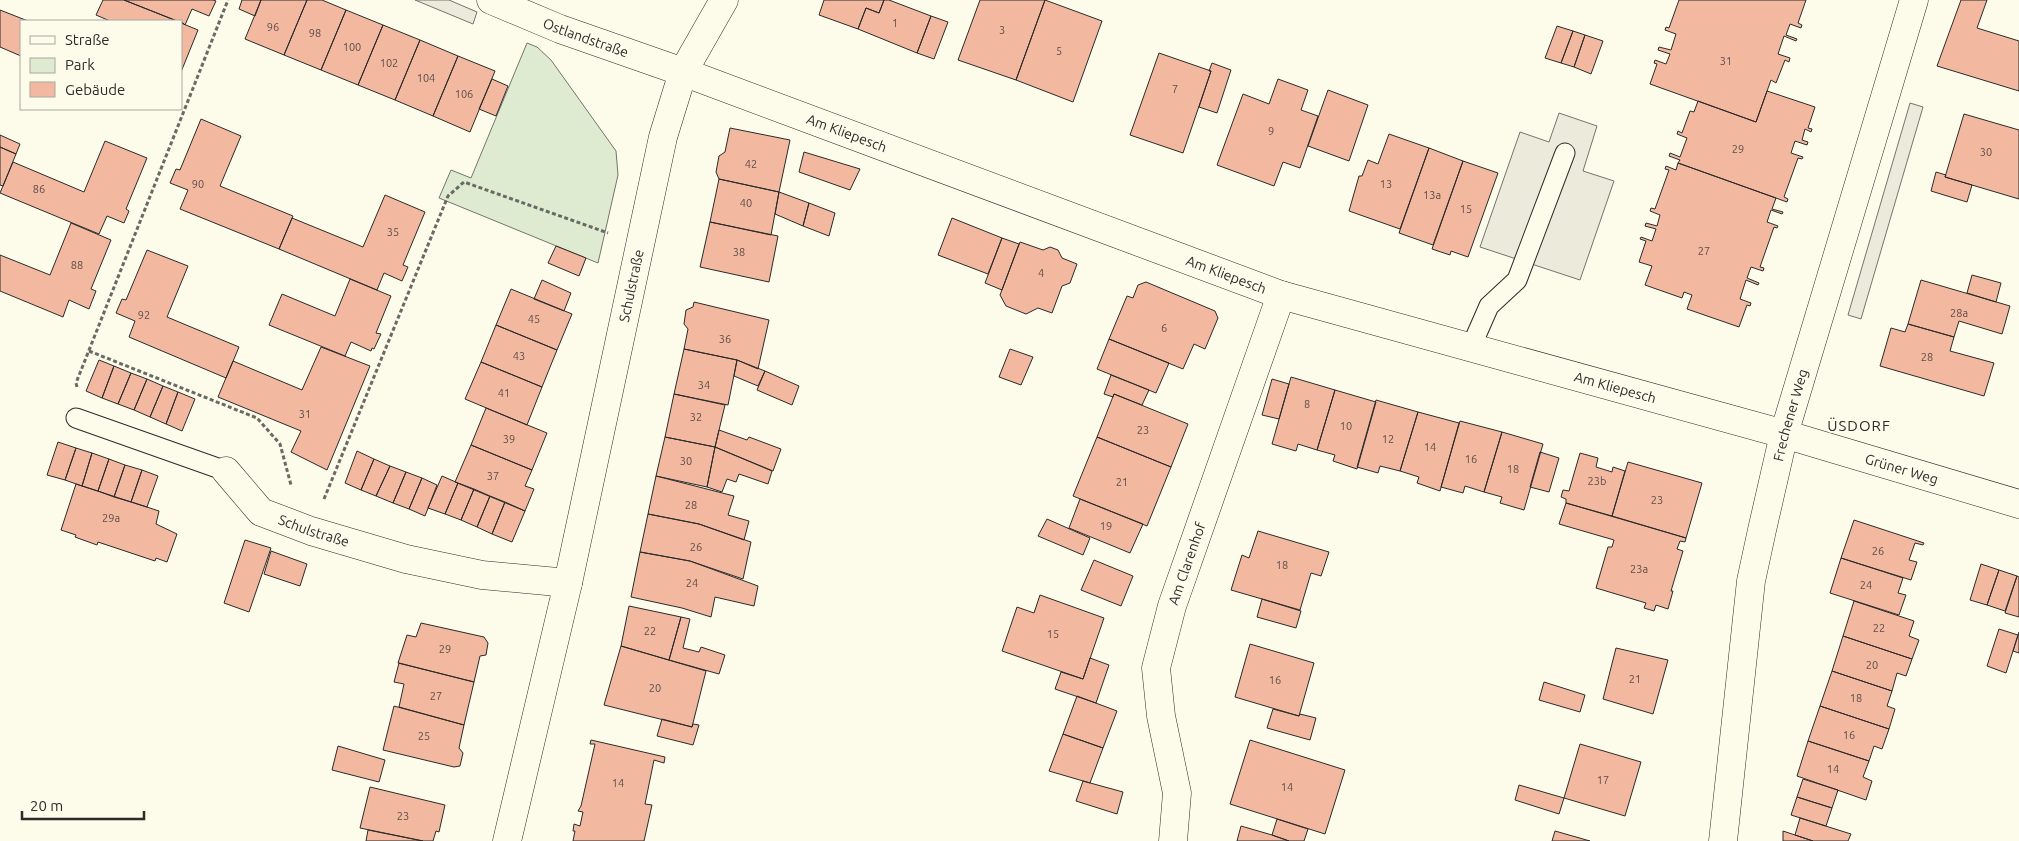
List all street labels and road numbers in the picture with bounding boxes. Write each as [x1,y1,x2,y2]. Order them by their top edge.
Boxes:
street label: Ostlandstraße [541,15,631,60]
street label: Am Kliepesch [805,111,889,155]
street label: Schulstraße [616,248,647,324]
street label: Am Kliepesch [1184,252,1269,297]
street label: Frechener Weg [1770,367,1811,463]
street label: Am Kliepesch [1572,368,1658,406]
street label: Grüner Weg [1863,451,1940,487]
street label: Schulstraße [276,511,351,550]
street label: Am Clarenhof [1165,520,1209,607]

